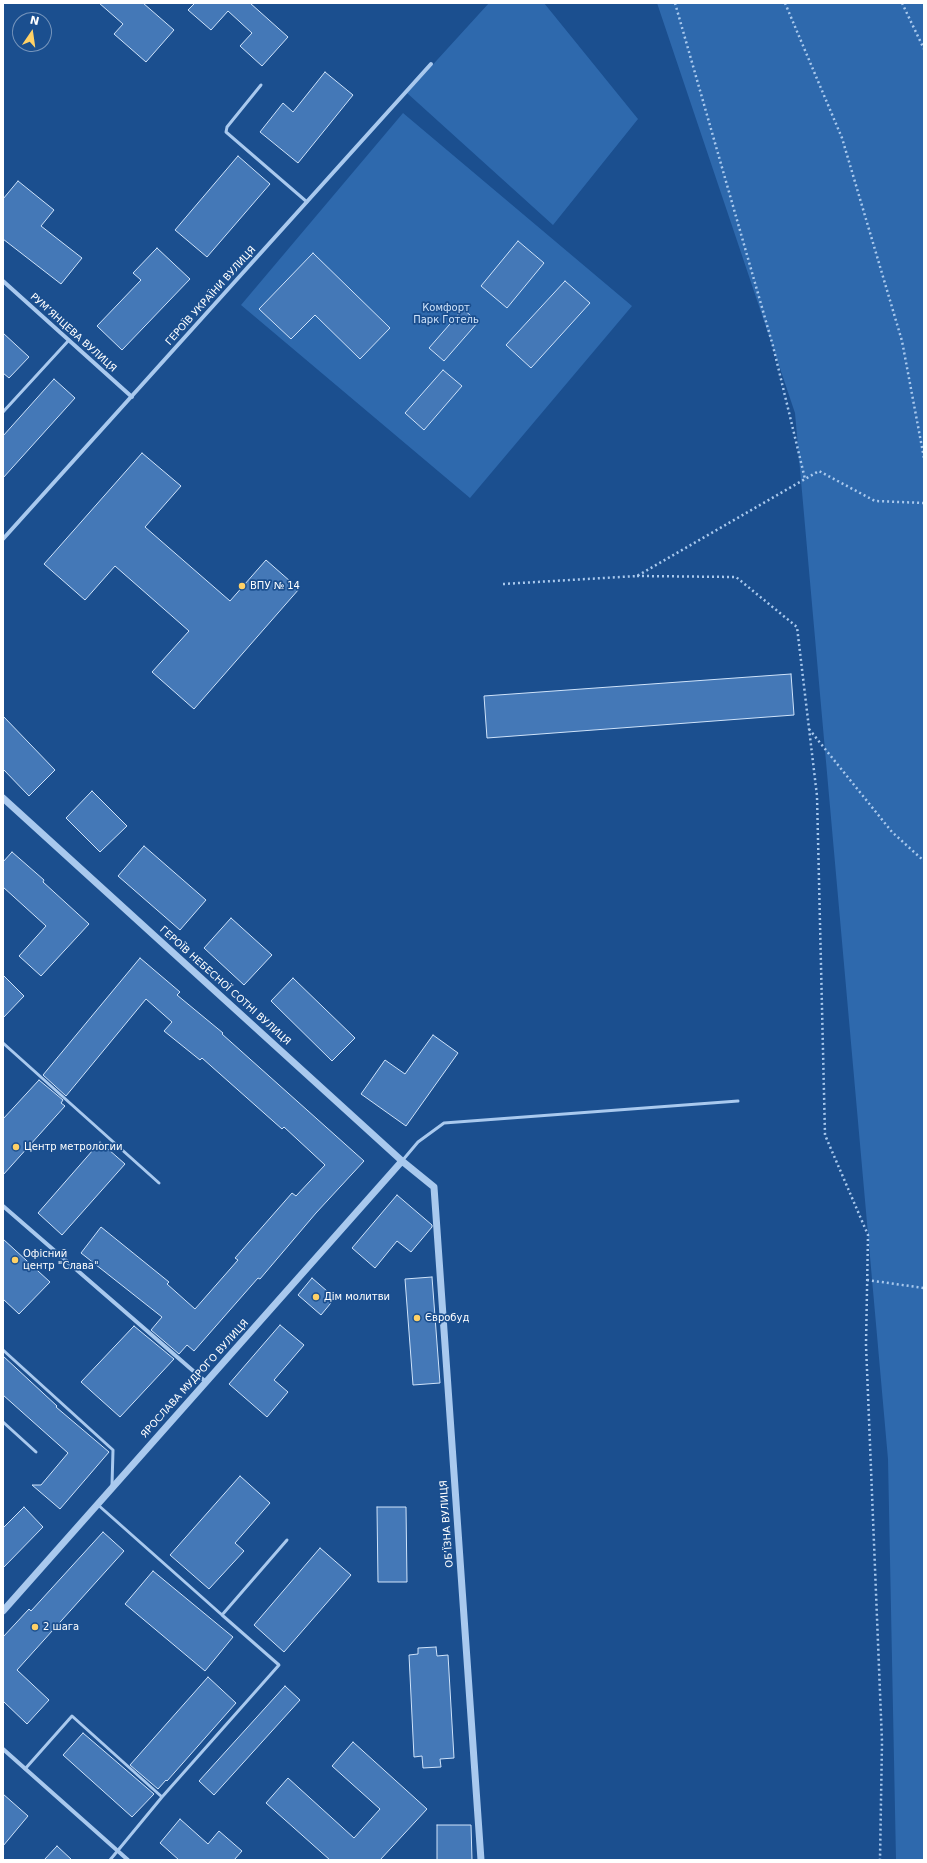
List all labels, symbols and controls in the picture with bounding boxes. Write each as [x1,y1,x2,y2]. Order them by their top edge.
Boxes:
north arrow [12,12,52,52]
text: N [29,13,41,28]
street label: ГЕРОЇВ УКРАЇНИ ВУЛИЦЯ [163,244,259,348]
street label: РУМ’ЯНЦЕВА ВУЛИЦЯ [27,291,119,375]
park label: Комфорт Парк Готель [413,302,479,326]
place label: ВПУ № 14 [250,580,300,592]
marker: ВПУ № 14 [237,581,247,591]
street label: ГЕРОЇВ НЕБЕСНОЇ СОТНІ ВУЛИЦЯ [157,924,293,1048]
place label: Центр метрологии [24,1141,123,1153]
marker: Центр метрологии [11,1142,21,1152]
place label: Офісний центр "Слава" [23,1248,99,1272]
marker: Офісний центр "Слава" [10,1255,20,1265]
place label: Дім молитви [324,1291,390,1303]
marker: Дім молитви [311,1292,321,1302]
place label: Євробуд [425,1312,469,1324]
marker: Євробуд [412,1313,422,1323]
street label: ЯРОСЛАВА МУДРОГО ВУЛИЦЯ [139,1317,251,1441]
street label: ОБ’ЇЗНА ВУЛИЦЯ [438,1480,456,1568]
place label: 2 шага [43,1621,79,1633]
marker: 2 шага [30,1622,40,1632]

